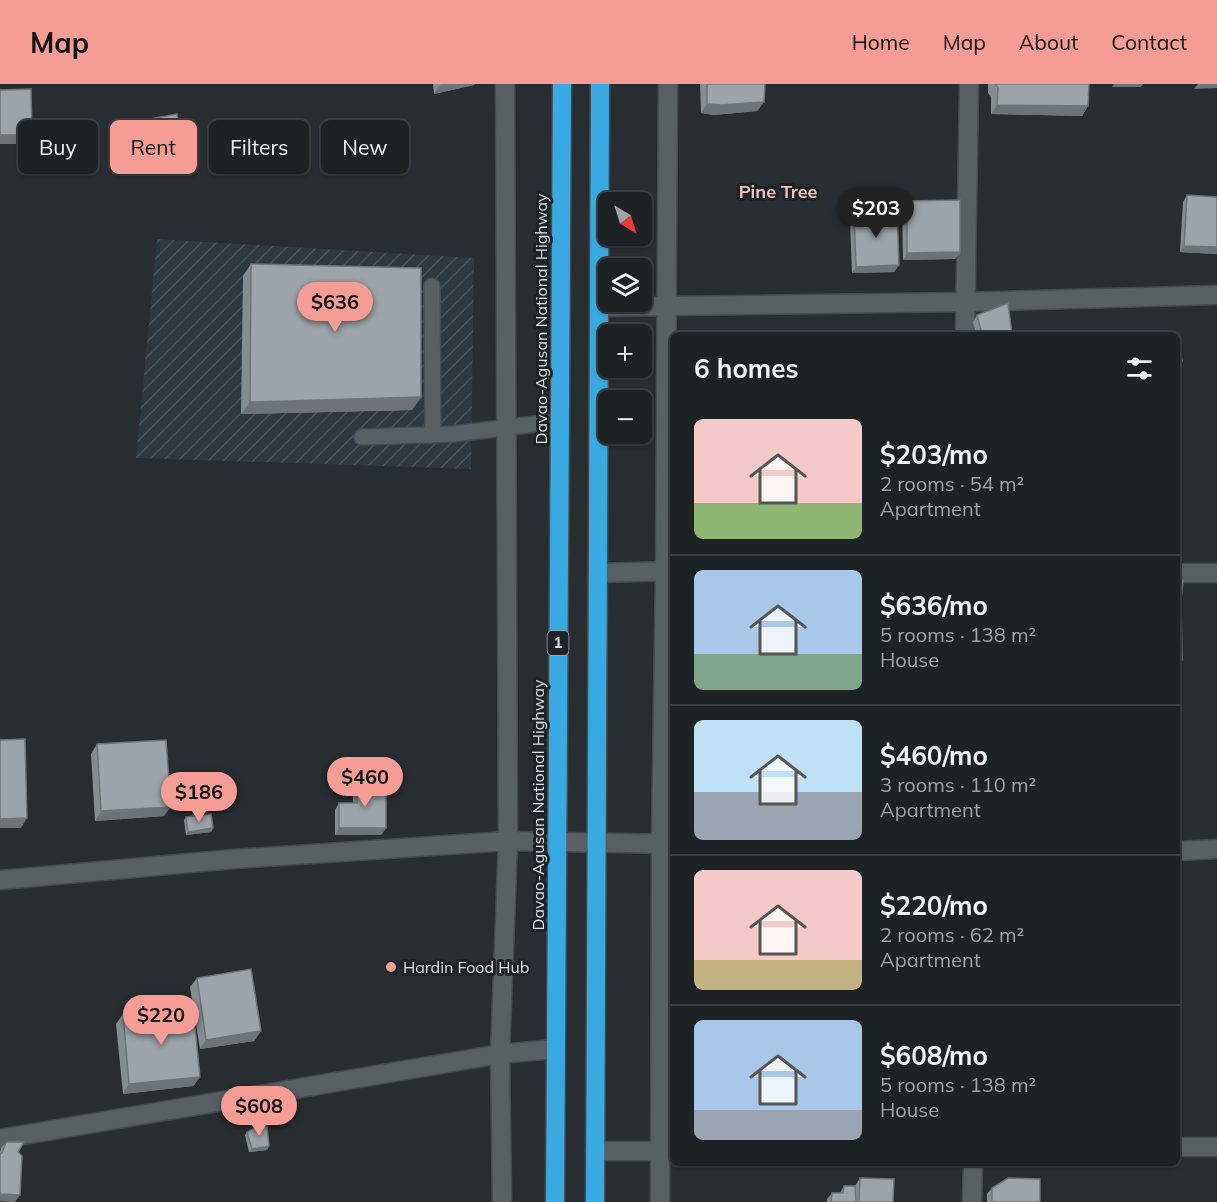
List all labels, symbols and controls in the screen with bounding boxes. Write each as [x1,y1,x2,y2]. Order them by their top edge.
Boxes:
text: Map [30,25,89,60]
text: Home [852,29,910,55]
text: Map [943,29,986,55]
text: About [1019,29,1078,55]
text: Contact [1111,29,1187,55]
chip: Buy [18,120,98,174]
chip: Rent [110,120,197,174]
chip: Filters [209,120,309,174]
chip: New [321,120,409,174]
district label: Pine Tree [739,180,818,203]
pin: $203 [840,188,912,239]
north arrow [598,192,652,246]
map controls [598,192,652,444]
street label: Davao-Agusan National Highway [531,193,551,444]
text: $203 [852,195,900,220]
button: layers [598,258,652,312]
pin: $636 [299,282,371,333]
text: $636 [311,289,359,314]
button: + [598,324,652,378]
text: 6 homes [694,352,798,385]
icon: filters [1123,352,1156,385]
button: − [598,390,652,444]
text: $203/mo [880,438,988,471]
icon: home [742,443,814,515]
text: 2 rooms · 54 m² [880,471,1024,496]
text: Apartment [880,496,981,521]
text: $636/mo [880,589,988,622]
icon: home [742,594,814,666]
text: 5 rooms · 138 m² [880,622,1036,647]
road number: 1 [548,631,568,655]
text: House [880,647,939,672]
street label: Davao-Agusan National Highway [528,679,548,930]
text: $460/mo [880,739,988,772]
icon: home [742,744,814,816]
pin: $460 [329,757,401,808]
text: $460 [341,764,389,789]
pin: $186 [163,772,235,823]
text: 3 rooms · 110 m² [880,772,1036,797]
text: $186 [175,779,223,804]
text: Apartment [880,797,981,822]
text: $220/mo [880,889,988,922]
icon: home [742,894,814,966]
text: 2 rooms · 62 m² [880,922,1024,947]
text: Apartment [880,947,981,972]
place label: Hardin Food Hub [403,957,529,977]
marker: Hardin Food Hub [384,960,398,974]
pin: $220 [125,995,197,1046]
text: $220 [137,1002,185,1027]
text: $608/mo [880,1039,988,1072]
icon: home [742,1044,814,1116]
text: 5 rooms · 138 m² [880,1072,1036,1097]
pin: $608 [223,1086,295,1137]
text: $608 [235,1093,283,1118]
text: House [880,1097,939,1122]

